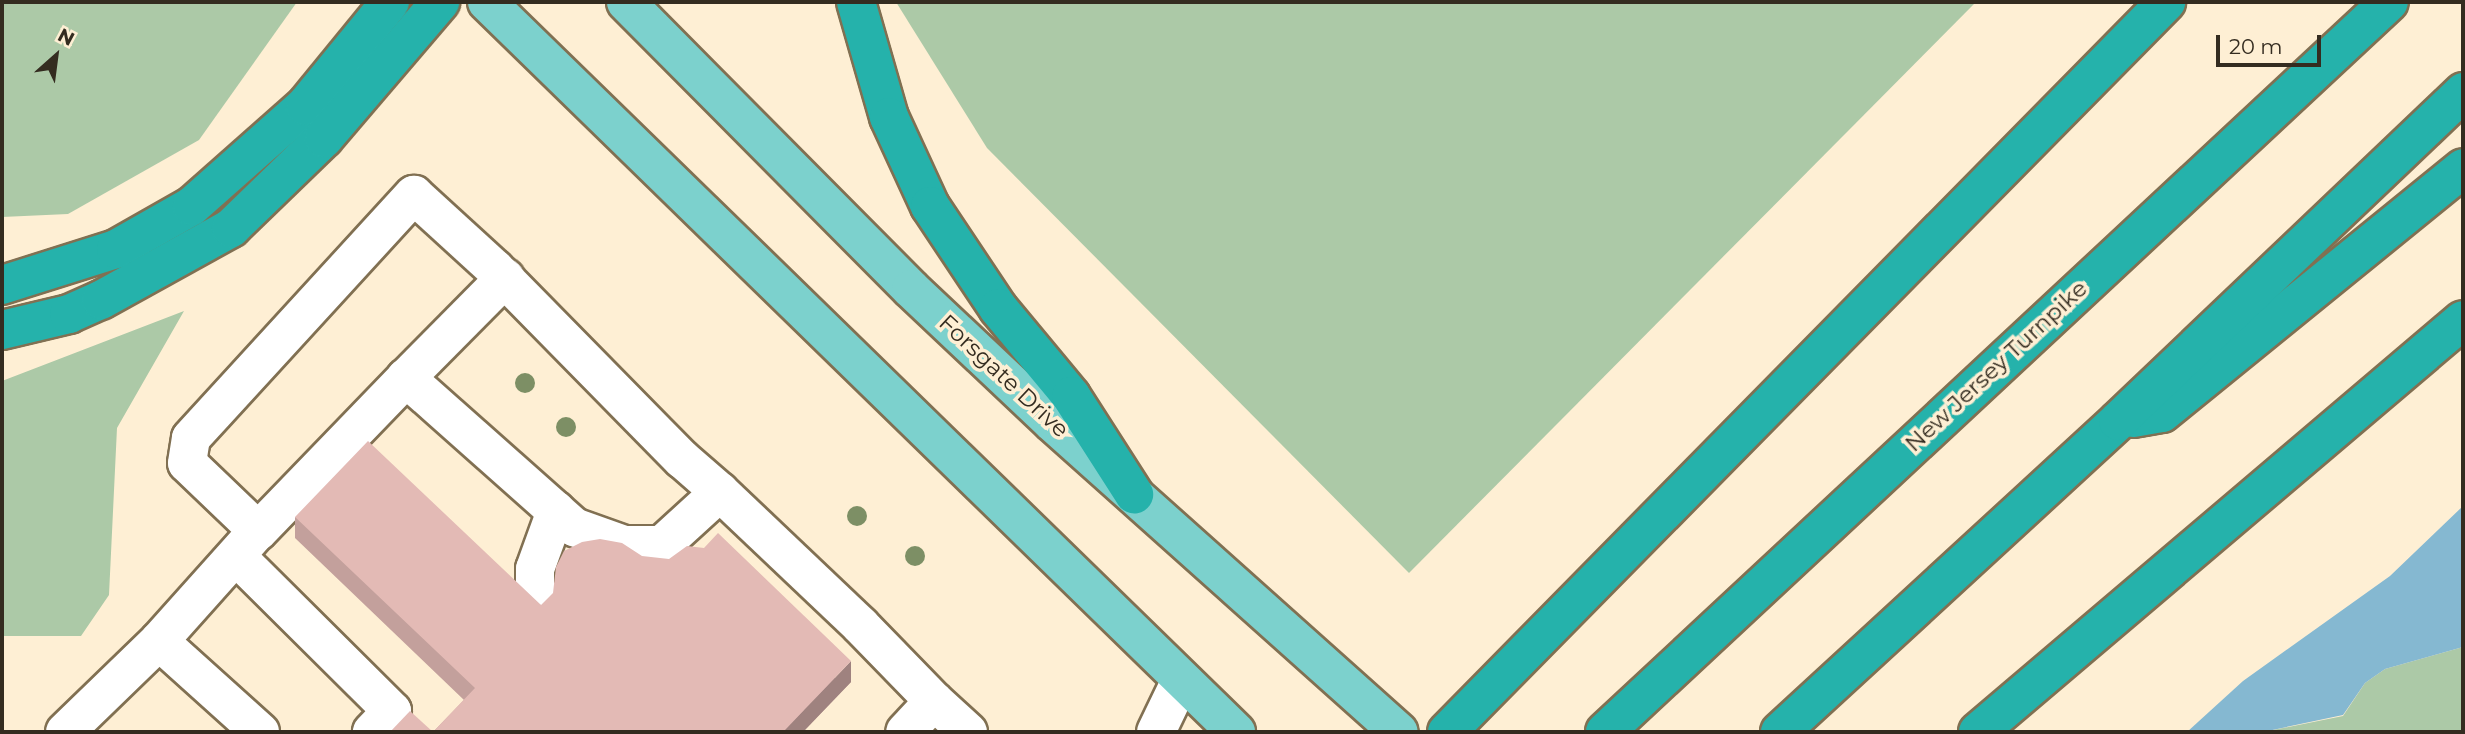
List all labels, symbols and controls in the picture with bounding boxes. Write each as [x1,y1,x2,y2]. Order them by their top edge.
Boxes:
north arrow [21,21,91,91]
scale bar [2220,21,2325,65]
text: N [54,23,78,51]
text: 20 m [2229,34,2283,59]
street label: New Jersey Turnpike [1899,275,2093,457]
street label: Forsgate Drive [933,309,1075,443]

